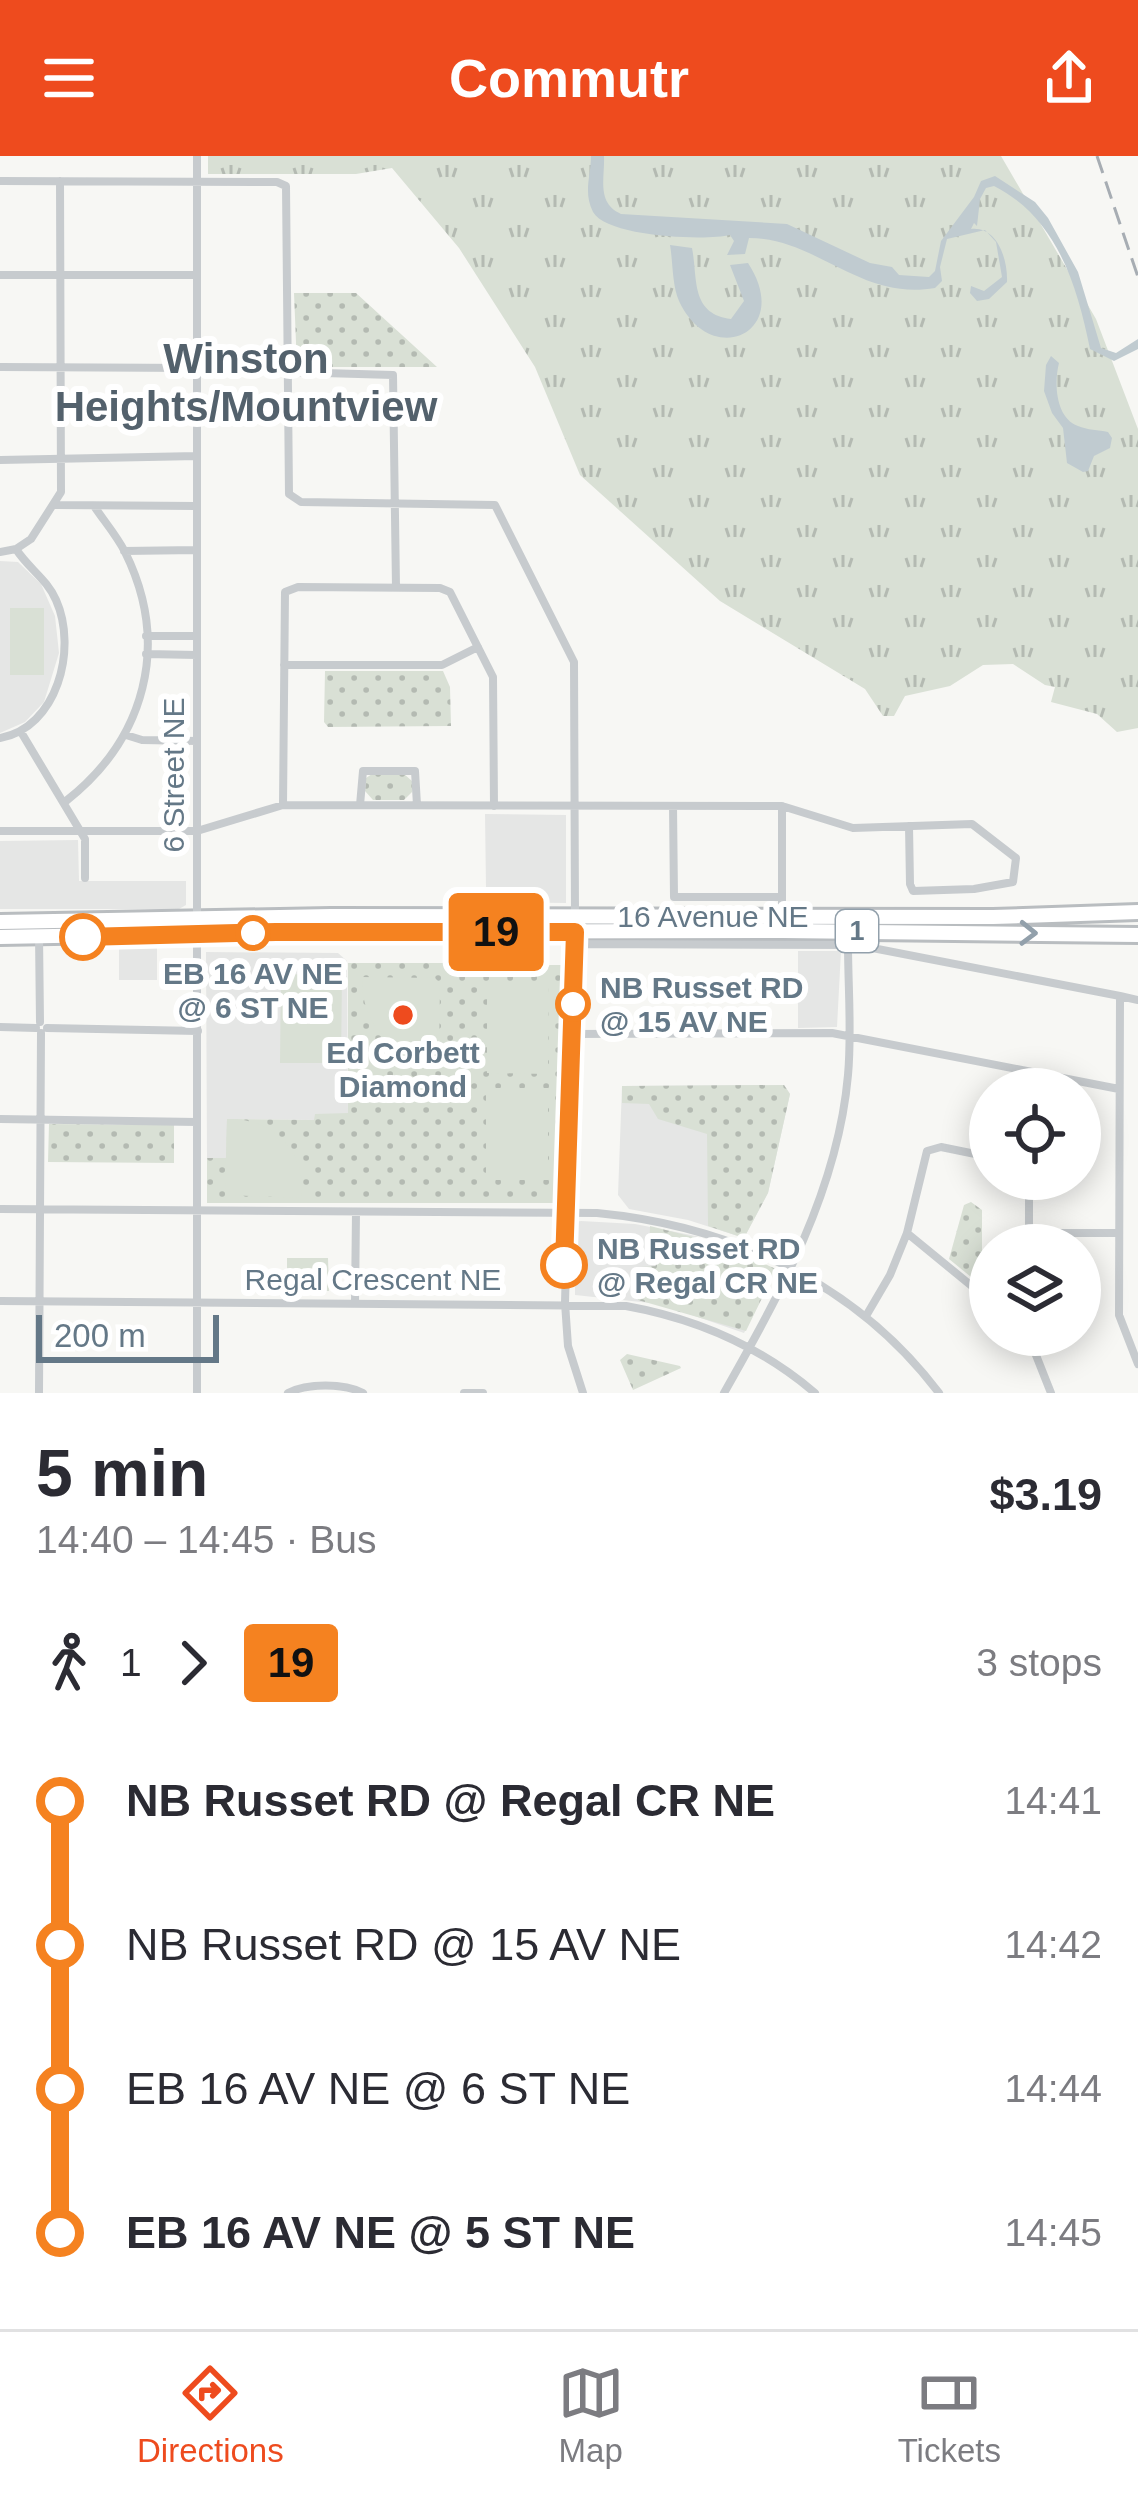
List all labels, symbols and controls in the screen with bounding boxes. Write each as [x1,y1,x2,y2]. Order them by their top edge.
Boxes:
icon: menu [36,45,102,111]
icon: share [1036,45,1102,111]
text: Commutr [449,48,689,108]
district label: Winston Heights/Mountview [55,335,438,430]
street label: 6 Street NE [157,697,190,853]
line badge: 19 [442,893,550,971]
street label: 16 Avenue NE [617,900,809,933]
text: 19 [473,908,519,955]
road number: 1 [836,910,878,952]
unlabelled marker [61,915,105,959]
marker: EB 16 AV NE @ 6 ST NE [237,917,269,949]
one-way arrow [1019,919,1038,945]
place label: EB 16 AV NE @ 6 ST NE [163,957,343,1024]
place label: NB Russet RD @ 15 AV NE [600,971,803,1038]
marker: NB Russet RD @ 15 AV NE [557,988,589,1020]
marker: Ed Corbett Diamond [390,1002,416,1028]
place label: Ed Corbett Diamond [326,1036,480,1103]
map controls [969,1068,1101,1356]
button: locate [969,1068,1101,1200]
button: layers [969,1224,1101,1356]
place label: NB Russet RD @ Regal CR NE [597,1232,818,1299]
marker: NB Russet RD @ Regal CR NE [542,1243,586,1287]
street label: Regal Crescent NE [245,1263,501,1296]
scale bar [36,1309,219,1362]
text: 200 m [54,1317,146,1354]
text: 5 min [36,1436,208,1510]
text: $3.19 [989,1469,1102,1520]
text: 14:40 – 14:45 · Bus [36,1518,376,1561]
icon: walk [36,1630,102,1696]
icon: forward [160,1630,226,1696]
text: 19 [268,1639,314,1686]
text: 1 [120,1641,142,1684]
text: 3 stops [976,1641,1102,1684]
text: NB Russet RD @ Regal CR NE [126,1775,775,1826]
text: 14:41 [1004,1779,1102,1822]
text: NB Russet RD @ 15 AV NE [126,1919,681,1970]
text: 14:42 [1004,1923,1102,1966]
text: EB 16 AV NE @ 6 ST NE [126,2063,630,2114]
text: 14:44 [1004,2067,1102,2110]
text: EB 16 AV NE @ 5 ST NE [126,2207,635,2258]
text: 14:45 [1004,2211,1102,2254]
tab: Directions [137,2360,284,2470]
tab: Map [558,2360,624,2470]
tab: Tickets [898,2360,1001,2470]

